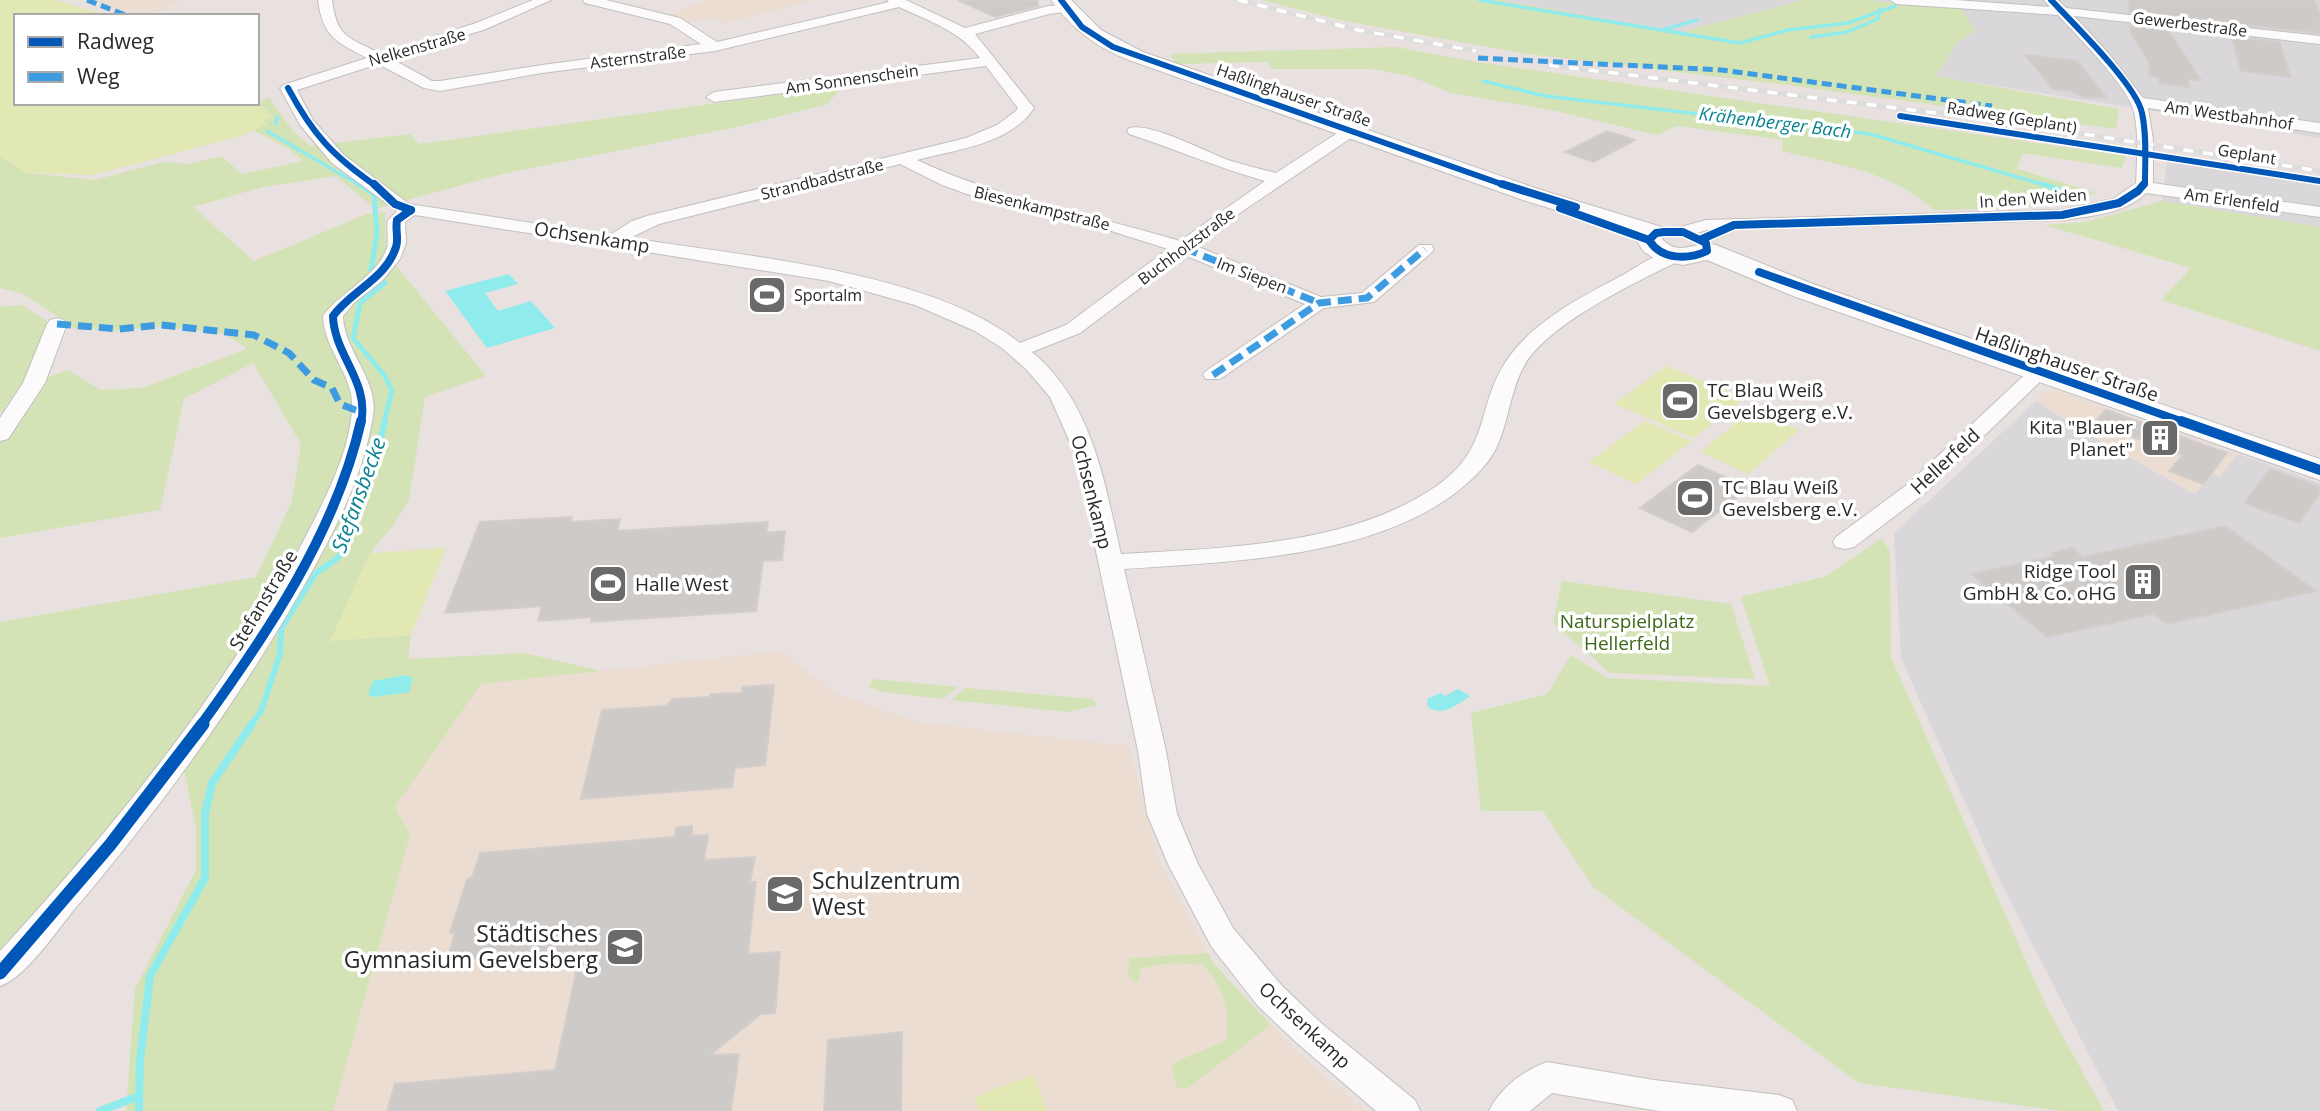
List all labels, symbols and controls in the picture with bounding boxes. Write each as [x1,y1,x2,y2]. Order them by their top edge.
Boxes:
street label: Gewerbestraße [2132,6,2248,42]
legend [14,14,259,105]
street label: Nelkenstraße [366,23,468,71]
text: Radweg [77,27,154,55]
street label: Asternstraße [589,40,687,74]
street label: Haßlinghauser Straße [1214,58,1374,132]
street label: Am Sonnenschein [784,59,920,99]
text: Weg [77,62,120,90]
street label: Am Westbahnhof [2163,95,2296,135]
street label: Radweg (Geplant) [1946,96,2079,138]
water label: Krähenberger Bach [1698,101,1853,143]
street label: Geplant [2216,139,2278,170]
street label: Strandbadstraße [758,153,886,205]
street label: Biesenkampstraße [972,180,1112,236]
street label: Am Erlenfeld [2183,182,2281,218]
street label: In den Weiden [1979,183,2087,213]
street label: Buchholzstraße [1133,202,1239,290]
street label: Ochsenkamp [532,215,652,259]
street label: Im Siepen [1214,252,1290,298]
sports icon: Sportalm [746,274,788,316]
place label: Sportalm [794,284,862,306]
street label: Haßlinghauser Straße [1972,320,2162,408]
place label: TC Blau Weiß Gevelsbgerg e.V. [1707,377,1853,425]
sports icon: TC Blau Weiß Gevelsbgerg e.V. [1659,380,1701,422]
place label: Kita "Blauer Planet" [2029,414,2133,462]
building icon: Kita "Blauer Planet" [2139,417,2181,459]
street label: Hellerfeld [1905,422,1985,500]
street label: Ochsenkamp [1065,432,1119,552]
water label: Stefansbecke [324,433,392,556]
place label: TC Blau Weiß Gevelsberg e.V. [1722,474,1858,522]
sports icon: TC Blau Weiß Gevelsberg e.V. [1674,477,1716,519]
street label: Stefanstraße [223,545,303,655]
place label: Ridge Tool GmbH & Co. oHG [1963,558,2116,606]
building icon: Ridge Tool GmbH & Co. oHG [2122,561,2164,603]
sports icon: Halle West [587,563,629,605]
place label: Halle West [635,571,729,597]
park label: Naturspielplatz Hellerfeld [1560,608,1694,656]
place label: Schulzentrum West [812,864,960,922]
school or university icon: Schulzentrum West [764,873,806,915]
place label: Städtisches Gymnasium Gevelsberg [344,917,599,975]
school or university icon: Städtisches Gymnasium Gevelsberg [604,926,646,968]
street label: Ochsenkamp [1253,976,1357,1074]

